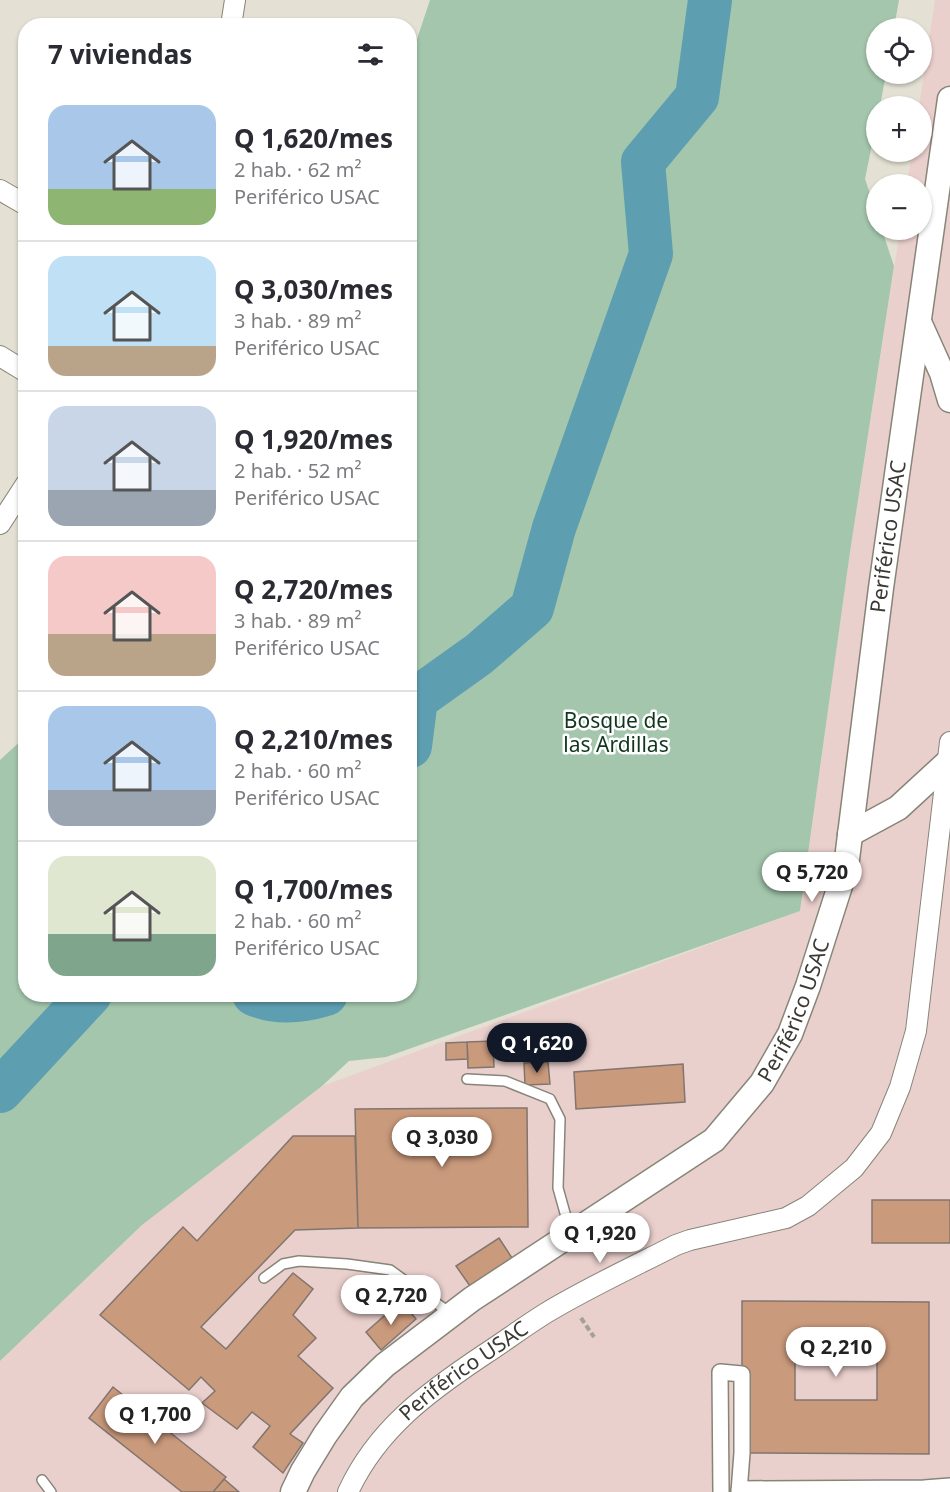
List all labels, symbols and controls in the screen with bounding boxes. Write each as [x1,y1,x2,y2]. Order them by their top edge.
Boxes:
map controls [866,18,932,240]
button: locate [866,18,932,84]
text: 7 viviendas [48,36,192,72]
icon: filters [354,38,387,71]
button: + [866,96,932,162]
text: Q 1,620/mes [234,120,393,156]
icon: home [96,129,168,201]
text: 2 hab. · 62 m² [234,156,361,183]
button: − [866,174,932,240]
text: Periférico USAC [234,183,380,210]
text: Q 3,030/mes [234,271,393,307]
icon: home [96,280,168,352]
text: 3 hab. · 89 m² [234,307,361,334]
text: Periférico USAC [234,334,380,361]
text: Q 1,920/mes [234,421,393,457]
icon: home [96,430,168,502]
text: 2 hab. · 52 m² [234,457,361,484]
street label: Periférico USAC [863,459,912,614]
text: Periférico USAC [234,484,380,511]
text: Q 2,720/mes [234,571,393,607]
icon: home [96,580,168,652]
text: 3 hab. · 89 m² [234,607,361,634]
text: Periférico USAC [234,634,380,661]
park label: Bosque de las Ardillas [563,706,669,758]
text: Q 2,210/mes [234,721,393,757]
icon: home [96,730,168,802]
text: 2 hab. · 60 m² [234,757,361,784]
text: Periférico USAC [234,784,380,811]
pin: Q 5,720 [757,852,867,903]
text: Q 5,720 [776,858,848,885]
text: Q 1,700/mes [234,871,393,907]
icon: home [96,880,168,952]
text: 2 hab. · 60 m² [234,907,361,934]
text: Periférico USAC [234,934,380,961]
street label: Periférico USAC [750,935,835,1087]
pin: Q 1,620 [482,1023,592,1074]
text: Q 1,620 [501,1029,573,1056]
pin: Q 3,030 [387,1117,497,1168]
text: Q 3,030 [406,1123,478,1150]
pin: Q 1,920 [545,1213,655,1264]
text: Q 1,920 [564,1219,636,1246]
pin: Q 2,720 [336,1275,446,1326]
text: Q 2,720 [355,1281,427,1308]
street label: Periférico USAC [392,1314,533,1426]
pin: Q 2,210 [781,1327,891,1378]
text: Q 2,210 [800,1333,872,1360]
pin: Q 1,700 [100,1394,210,1445]
text: Q 1,700 [119,1400,191,1427]

